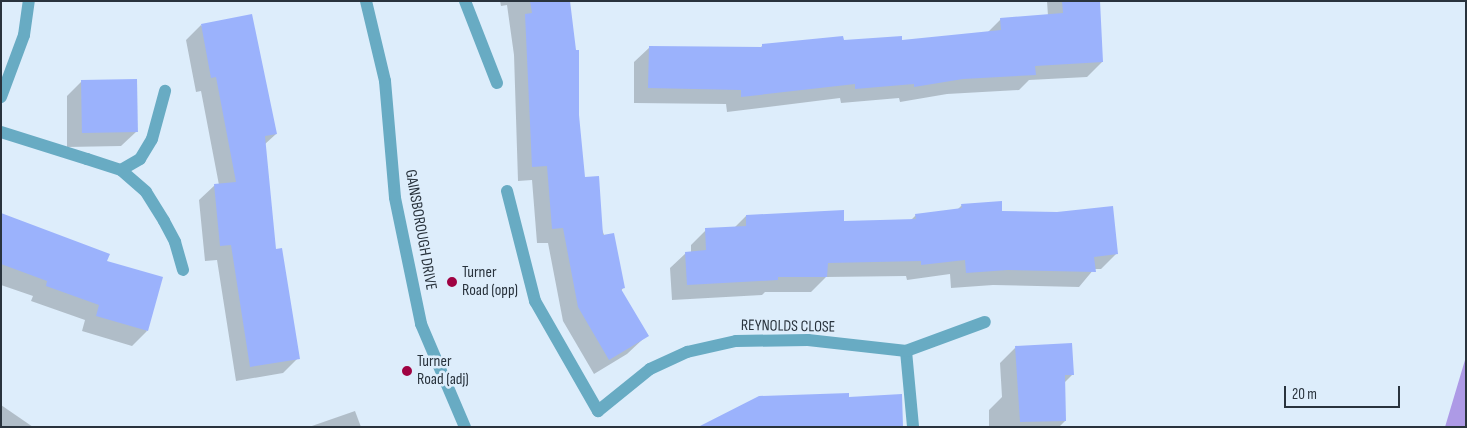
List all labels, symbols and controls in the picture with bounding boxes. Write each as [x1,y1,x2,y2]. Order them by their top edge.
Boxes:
street label: GAINSBOROUGH DRIVE [400,168,440,292]
place label: Turner Road (opp) [462,263,518,301]
marker: Turner Road (opp) [446,276,458,288]
street label: REYNOLDS CLOSE [741,317,835,337]
place label: Turner Road (adj) [417,352,469,390]
marker: Turner Road (adj) [401,365,413,377]
scale bar [1287,376,1403,408]
text: 20 m [1292,385,1317,404]

